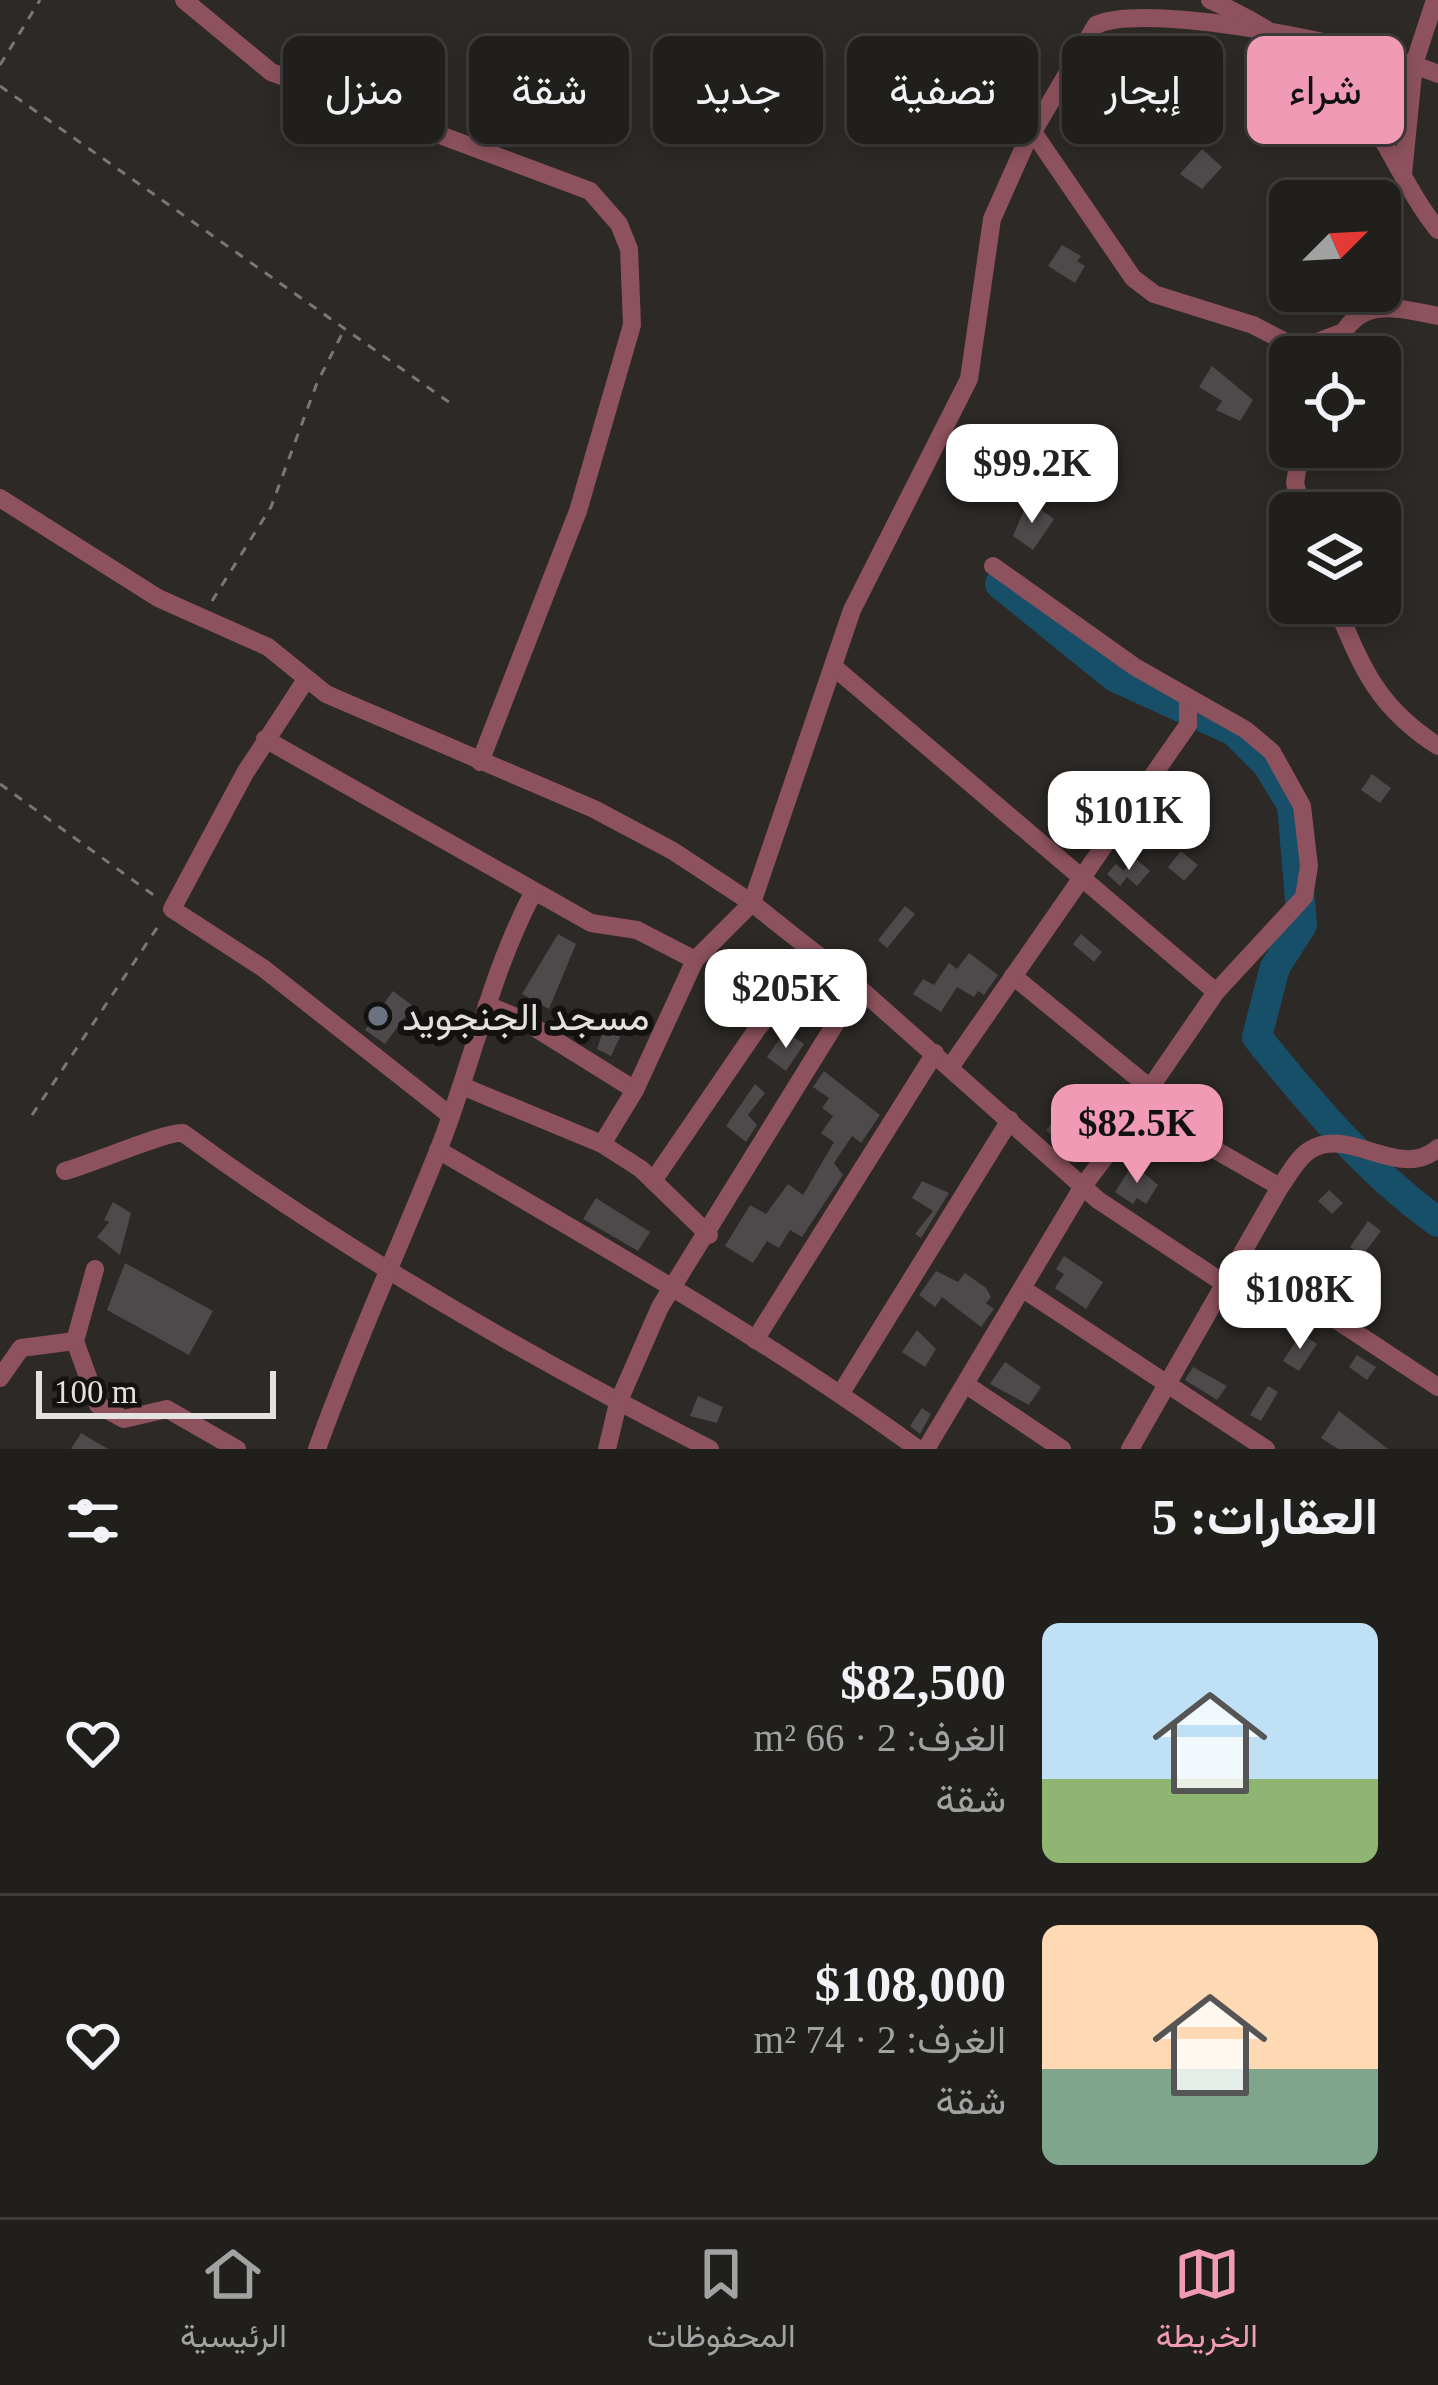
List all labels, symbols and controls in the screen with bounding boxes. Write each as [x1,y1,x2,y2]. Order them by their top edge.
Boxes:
chip: منزل [283,36,445,144]
chip: شقة [469,36,629,144]
chip: جديد [653,36,823,144]
chip: تصفية [847,36,1038,144]
chip: إيجار [1062,36,1223,144]
chip: شراء [1247,36,1404,144]
north arrow [1269,180,1401,312]
map controls [1269,180,1401,624]
button: locate [1269,336,1401,468]
pin: $99.2K [934,424,1130,526]
text: $99.2K [973,441,1091,484]
button: layers [1269,492,1401,624]
pin: $101K [1045,771,1213,873]
text: $101K [1075,788,1183,831]
pin: $205K [702,949,870,1051]
text: $205K [732,966,840,1009]
place label: مسجد الجنجويد [402,995,650,1041]
marker: مسجد الجنجويد [365,1003,391,1029]
pin: $82.5K [1039,1084,1235,1186]
text: $82.5K [1078,1101,1196,1144]
pin: $108K [1216,1250,1384,1352]
text: $108K [1246,1267,1354,1310]
scale bar [36,1365,276,1418]
text: 100 m [54,1374,137,1410]
icon: filters [60,1488,126,1554]
text: العقارات: 5 [1152,1489,1378,1545]
text: $82,500 [840,1654,1006,1710]
icon: home [1138,1671,1282,1815]
icon: heart [60,1710,126,1776]
text: الغرف: 2 · 66 m² [754,1716,1006,1759]
text: شقة [936,1777,1006,1820]
text: $108,000 [815,1956,1006,2012]
icon: home [1138,1973,1282,2117]
icon: heart [60,2012,126,2078]
text: الغرف: 2 · 74 m² [754,2018,1006,2061]
text: شقة [936,2079,1006,2122]
tab: الرئيسية [180,2241,287,2365]
tab: المحفوظات [647,2241,796,2365]
tab: الخريطة [1156,2241,1258,2365]

